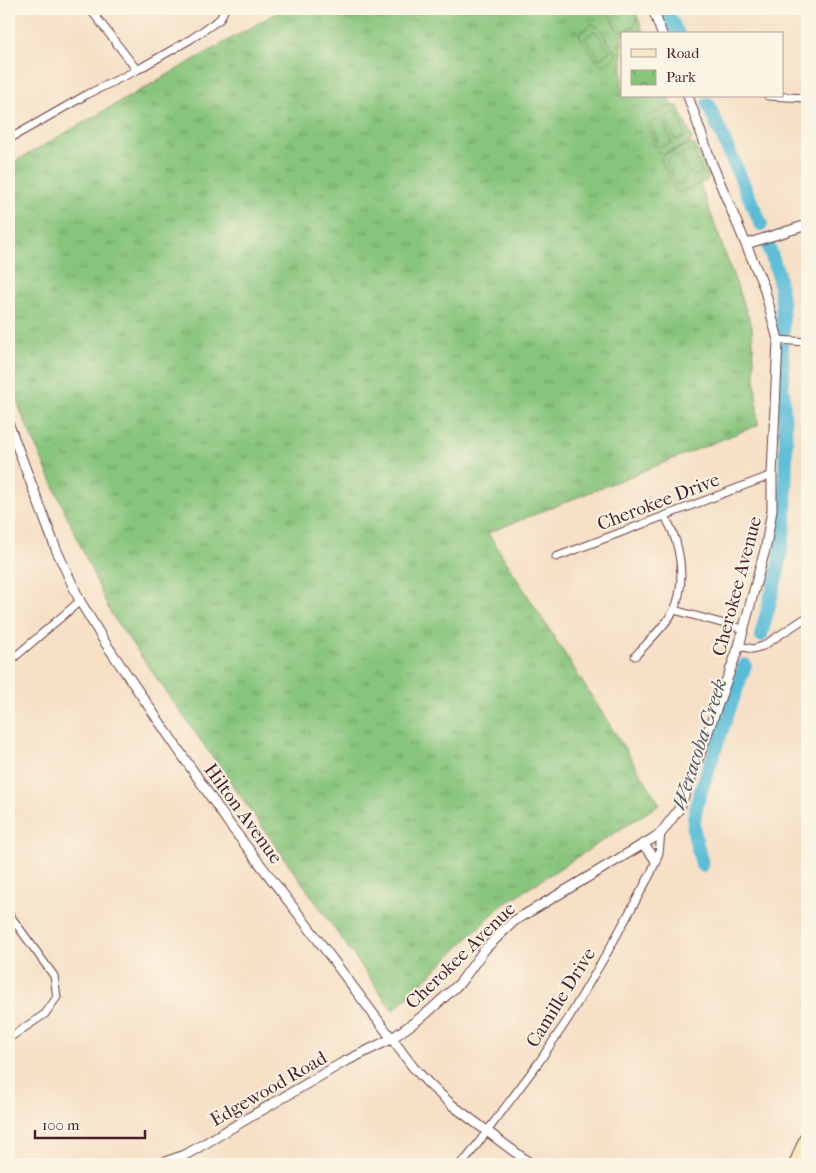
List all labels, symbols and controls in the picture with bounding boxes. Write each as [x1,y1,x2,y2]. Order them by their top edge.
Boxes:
legend [621,32,784,98]
text: Road [666,44,700,62]
text: Park [666,68,696,86]
street label: Cherokee Drive [594,469,723,535]
street label: Cherokee Avenue [708,514,766,659]
water label: Weracoba Creek [667,676,732,813]
street label: Hilton Avenue [199,759,287,868]
street label: Cherokee Avenue [401,898,520,1014]
street label: Camille Drive [522,944,600,1051]
street label: Edgewood Road [206,1046,331,1131]
scale bar [35,1108,145,1140]
text: 100 m [42,1116,80,1134]

